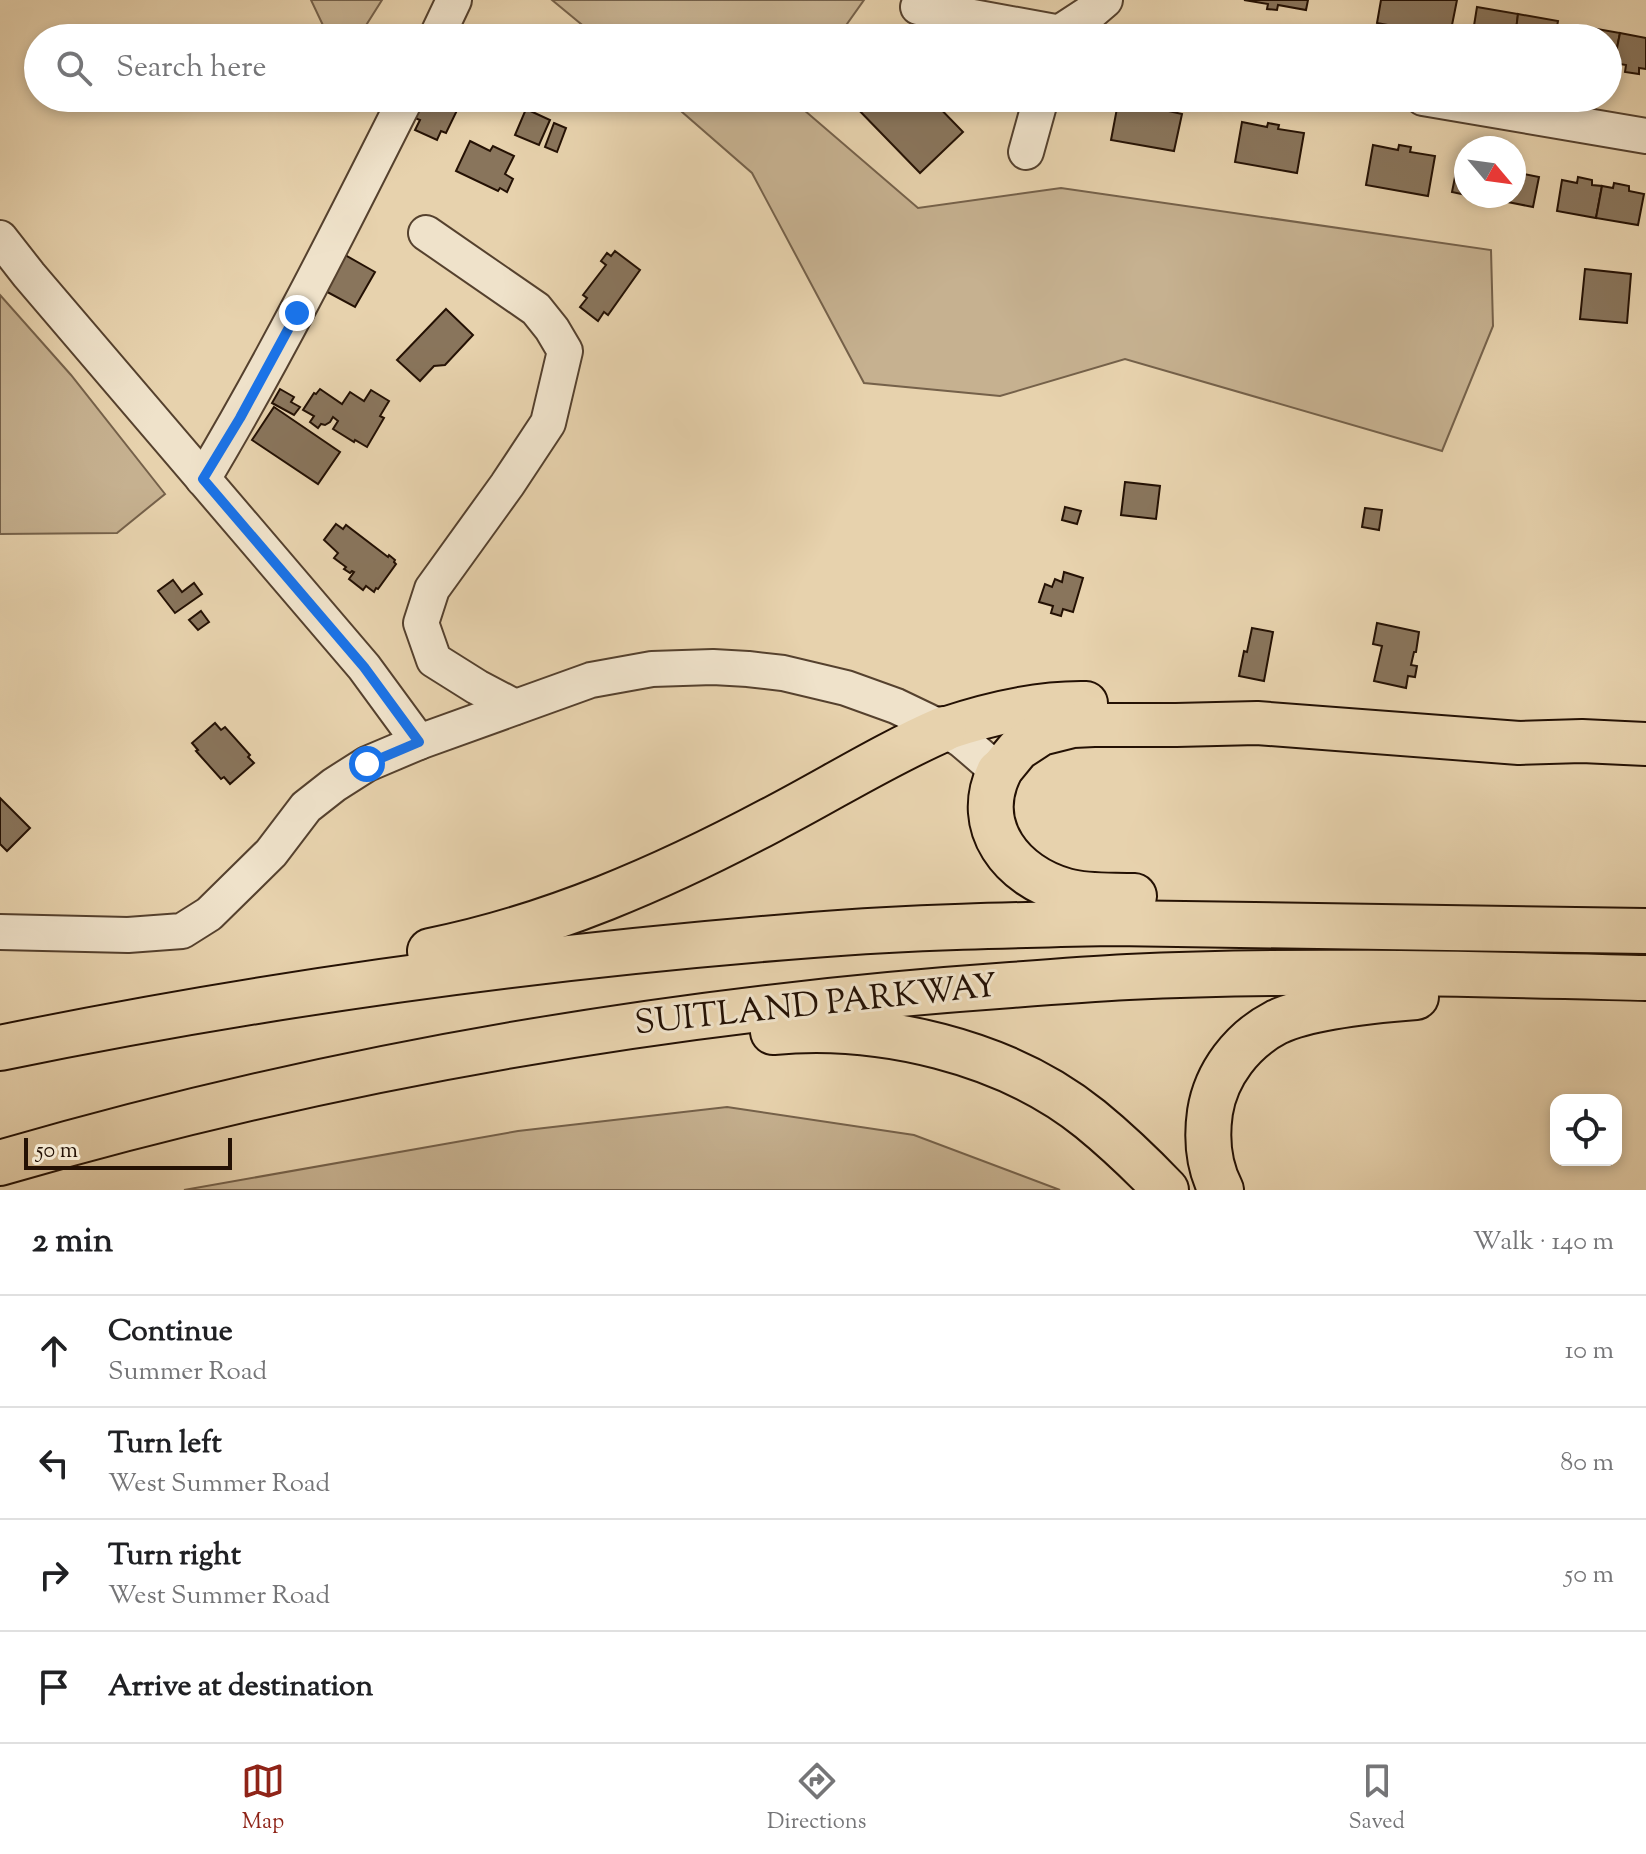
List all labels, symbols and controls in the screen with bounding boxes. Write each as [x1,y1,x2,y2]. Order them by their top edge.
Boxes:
search box [24,24,1622,112]
icon: search [52,46,96,90]
text: Search here [116,47,266,90]
north arrow [1454,136,1526,208]
route end [279,295,315,331]
route start [349,746,385,782]
street label: SUITLAND PARKWAY [632,963,1000,1049]
map controls [1550,1094,1622,1166]
button: locate [1550,1094,1622,1166]
scale bar [24,1134,232,1170]
text: 50 m [36,1136,78,1168]
text: 2 min [32,1218,113,1267]
text: Walk · 140 m [1473,1224,1614,1261]
text: Continue [108,1311,233,1354]
icon: ahead [32,1329,76,1373]
text: 10 m [1565,1333,1614,1370]
text: Summer Road [108,1354,267,1391]
text: Turn left [108,1423,222,1466]
icon: left [32,1441,76,1485]
text: 80 m [1560,1445,1614,1482]
text: West Summer Road [108,1466,330,1503]
text: Turn right [108,1535,241,1578]
icon: right [32,1553,76,1597]
text: 50 m [1564,1557,1614,1594]
text: West Summer Road [108,1578,330,1615]
icon: arrive [32,1665,76,1709]
text: Arrive at destination [108,1666,373,1709]
tab: Map [241,1759,285,1839]
tab: Directions [767,1759,866,1839]
tab: Saved [1348,1759,1405,1839]

